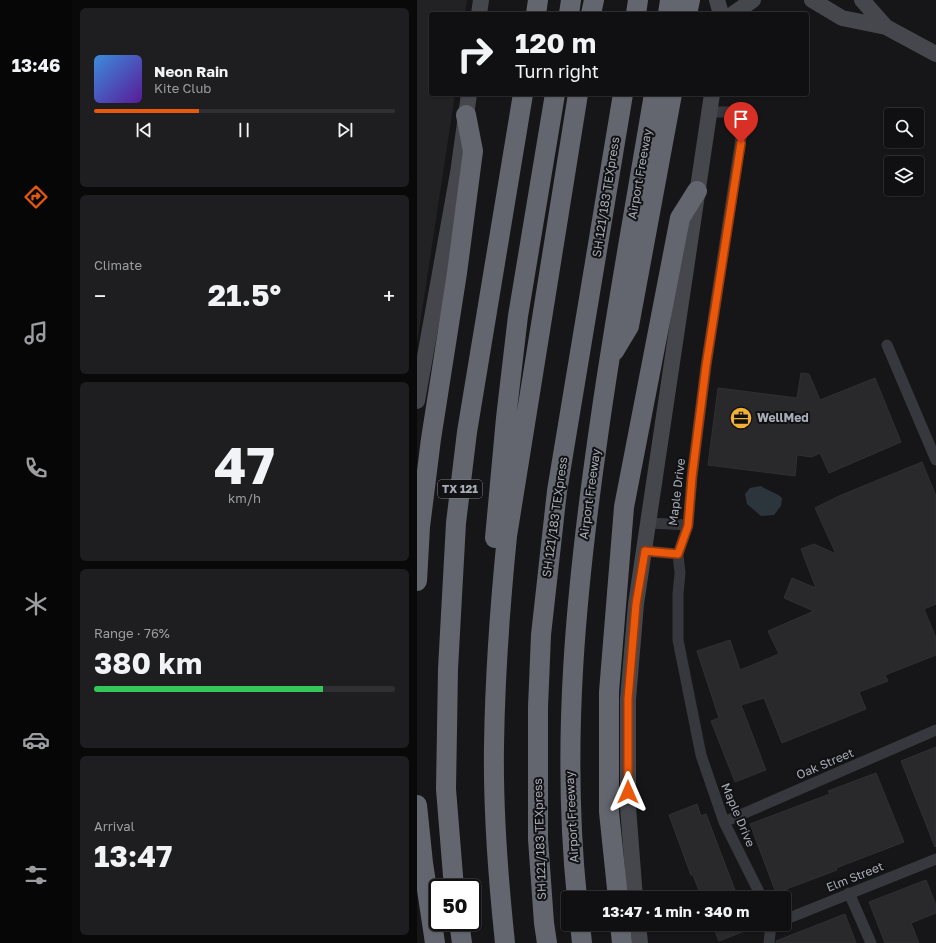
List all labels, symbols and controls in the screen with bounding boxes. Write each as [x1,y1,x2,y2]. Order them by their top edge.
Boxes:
text: 120 m [515,26,596,59]
icon: right [449,28,501,80]
text: 13:46 [12,54,60,76]
text: Turn right [515,60,599,82]
text: Neon Rain [154,62,228,80]
text: Kite Club [154,80,211,96]
pin [724,102,758,143]
icon: arrive [730,108,752,130]
map controls [884,108,924,196]
button: search [884,108,924,148]
icon: previous [133,119,155,141]
icon: pause [233,119,255,141]
icon: next [334,119,356,141]
street label: Airport Freeway [624,127,655,220]
street label: SH 121/183 TEXpress [589,136,622,258]
button: layers [884,156,924,196]
icon: directions [22,183,50,211]
text: Climate [94,257,142,273]
text: 21.5° [208,277,281,313]
text: − [94,282,106,309]
text: + [383,282,395,309]
icon: music [22,319,50,347]
office icon: WellMed [728,405,754,431]
place label: WellMed [757,410,809,425]
text: 47 [214,433,275,495]
street label: Airport Freeway [576,447,603,540]
icon: phone [22,454,50,482]
street label: SH 121/183 TEXpress [539,456,570,578]
street label: Maple Drive [665,457,688,527]
road number: TX 121 [438,480,482,498]
text: km/h [228,490,261,506]
icon: climate [22,590,50,618]
text: Range · 76% [94,625,170,641]
text: 380 km [94,645,202,681]
icon: car [22,726,50,754]
street label: Oak Street [794,745,856,782]
street label: Airport Freeway [562,771,581,863]
position arrow [607,771,649,813]
street label: SH 121/183 TEXpress [530,778,549,900]
street label: Maple Drive [718,781,759,849]
text: Arrival [94,818,135,834]
text: 13:47 [94,838,172,874]
street label: Elm Street [824,858,886,895]
icon: filters [22,861,50,889]
speed limit sign: 50 [429,879,481,931]
text: 13:47 · 1 min · 340 m [603,902,749,920]

